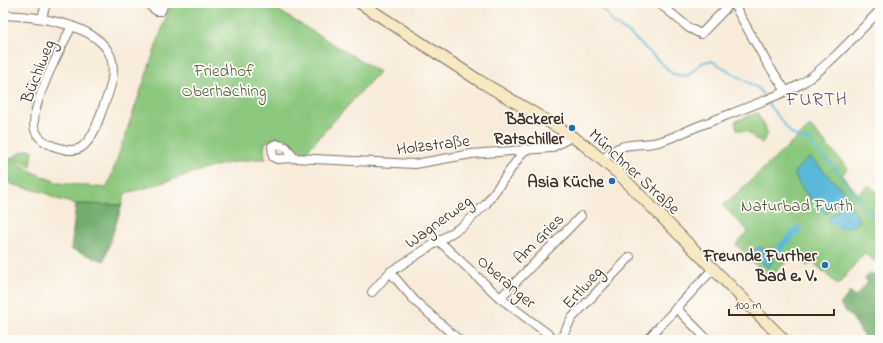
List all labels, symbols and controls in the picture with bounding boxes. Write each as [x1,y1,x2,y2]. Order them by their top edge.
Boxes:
street label: Büchlweg [15,36,64,108]
park label: Friedhof Oberhaching [182,59,267,106]
district label: FURTH [785,87,848,114]
place label: Bäckerei Ratschiller [494,107,565,152]
marker: Bäckerei Ratschiller [567,123,577,133]
street label: Münchner Straße [583,123,686,221]
street label: Holzstraße [395,129,472,162]
place label: Asia Küche [527,170,605,195]
marker: Asia Küche [607,176,617,186]
street label: Wagnerweg [400,189,479,257]
park label: Naturbad Furth [741,194,853,219]
street label: Am Gries [508,208,570,270]
place label: Freunde Further Bad e. V. [703,244,818,289]
street label: Oberanger [470,249,542,317]
marker: Freunde Further Bad e. V. [820,260,830,270]
street label: Ertlweg [557,261,611,316]
scale bar [729,291,834,317]
text: 100 m [735,297,762,315]

